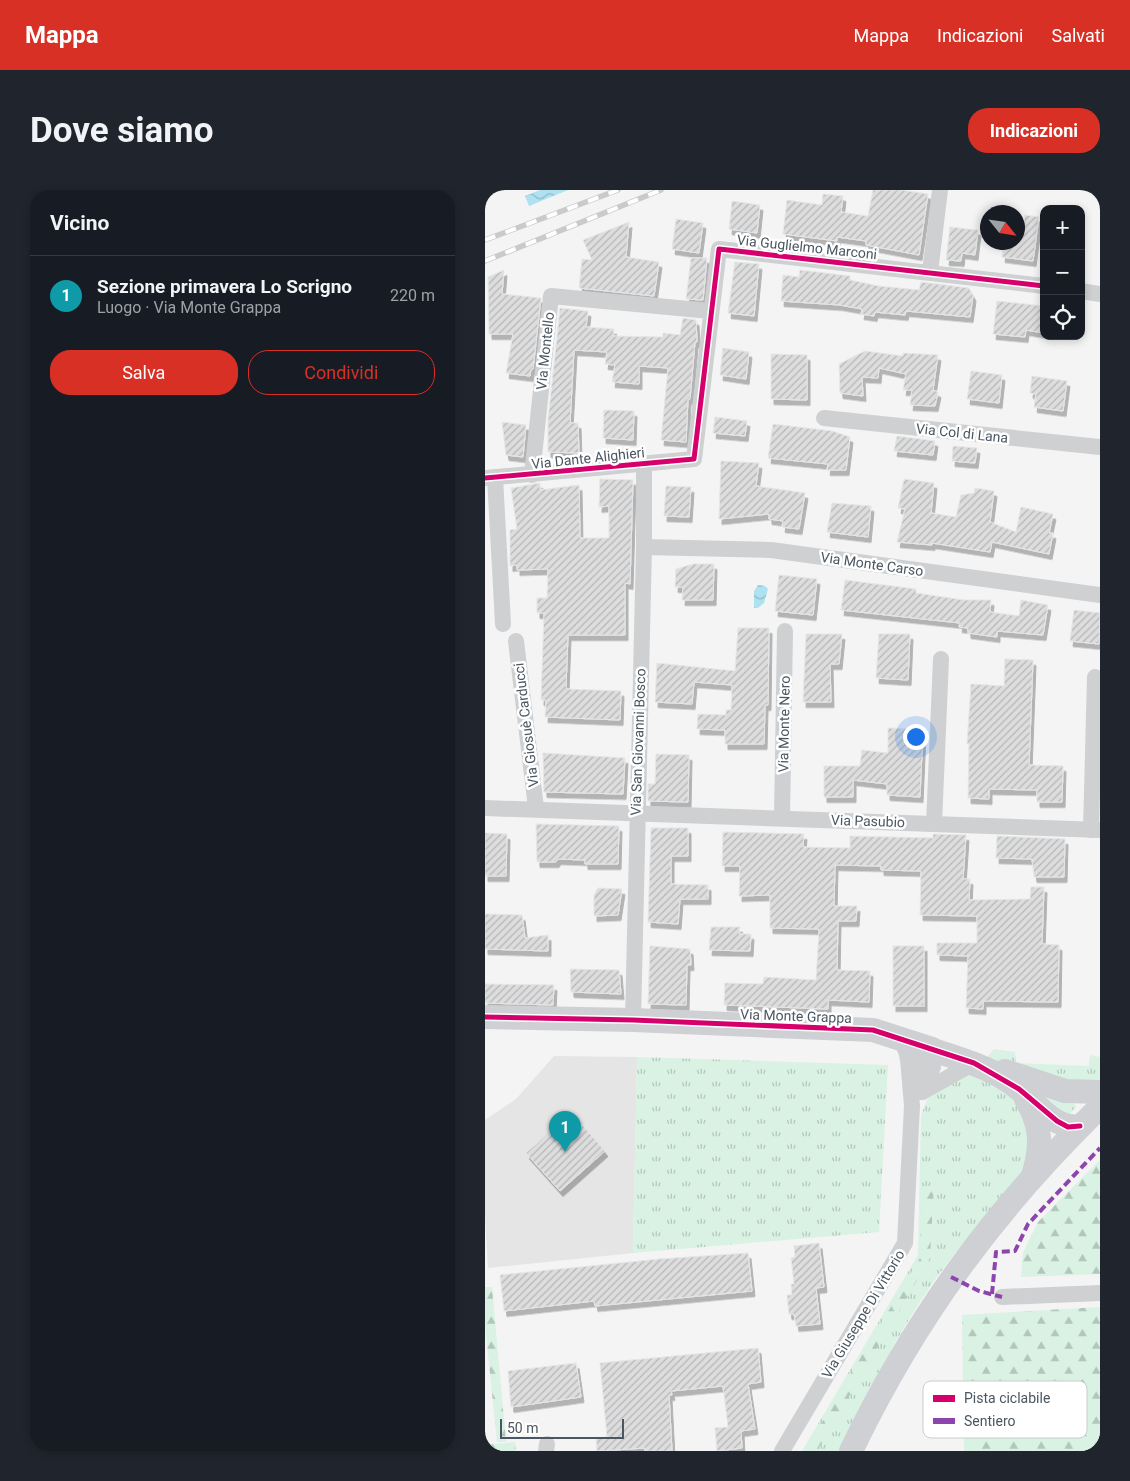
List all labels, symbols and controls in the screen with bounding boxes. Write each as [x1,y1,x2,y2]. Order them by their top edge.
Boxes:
text: Mappa [25,21,99,49]
text: Mappa [854,25,909,46]
text: Indicazioni [937,25,1024,46]
text: Salvati [1052,25,1105,46]
button: Indicazioni [968,108,1100,153]
text: Dove siamo [30,110,213,151]
north arrow [980,205,1025,250]
map controls [1040,205,1085,340]
button: + [1040,205,1085,250]
text: Vicino [50,211,109,235]
street label: Via Guglielmo Marconi [736,232,878,262]
button: − [1040,250,1085,295]
text: Sezione primavera Lo Scrigno [97,275,352,298]
text: 1 [61,286,71,305]
text: 220 m [390,286,435,305]
button: locate [1040,295,1085,340]
text: Luogo · Via Monte Grappa [97,298,281,317]
street label: Via Montello [533,311,557,391]
button: Salva [50,350,238,395]
button: Condividi [248,350,435,395]
street label: Via Col di Lana [915,420,1009,446]
street label: Via Dante Alighieri [531,444,645,472]
street label: Via Monte Carso [820,549,924,579]
street label: Via Giosuè Carducci [510,662,542,788]
street label: Via San Giovanni Bosco [627,668,649,816]
street label: Via Monte Nero [775,675,793,773]
your location [903,724,929,750]
street label: Via Pasubio [831,812,905,830]
street label: Via Monte Grappa [740,1006,852,1026]
pin: 1 [549,1111,581,1152]
street label: Via Giuseppe Di Vittorio [818,1247,908,1381]
legend [923,1381,1087,1438]
text: Pista ciclabile [964,1390,1050,1406]
text: Sentiero [964,1413,1015,1429]
scale bar [500,1416,624,1439]
text: 50 m [507,1420,539,1436]

